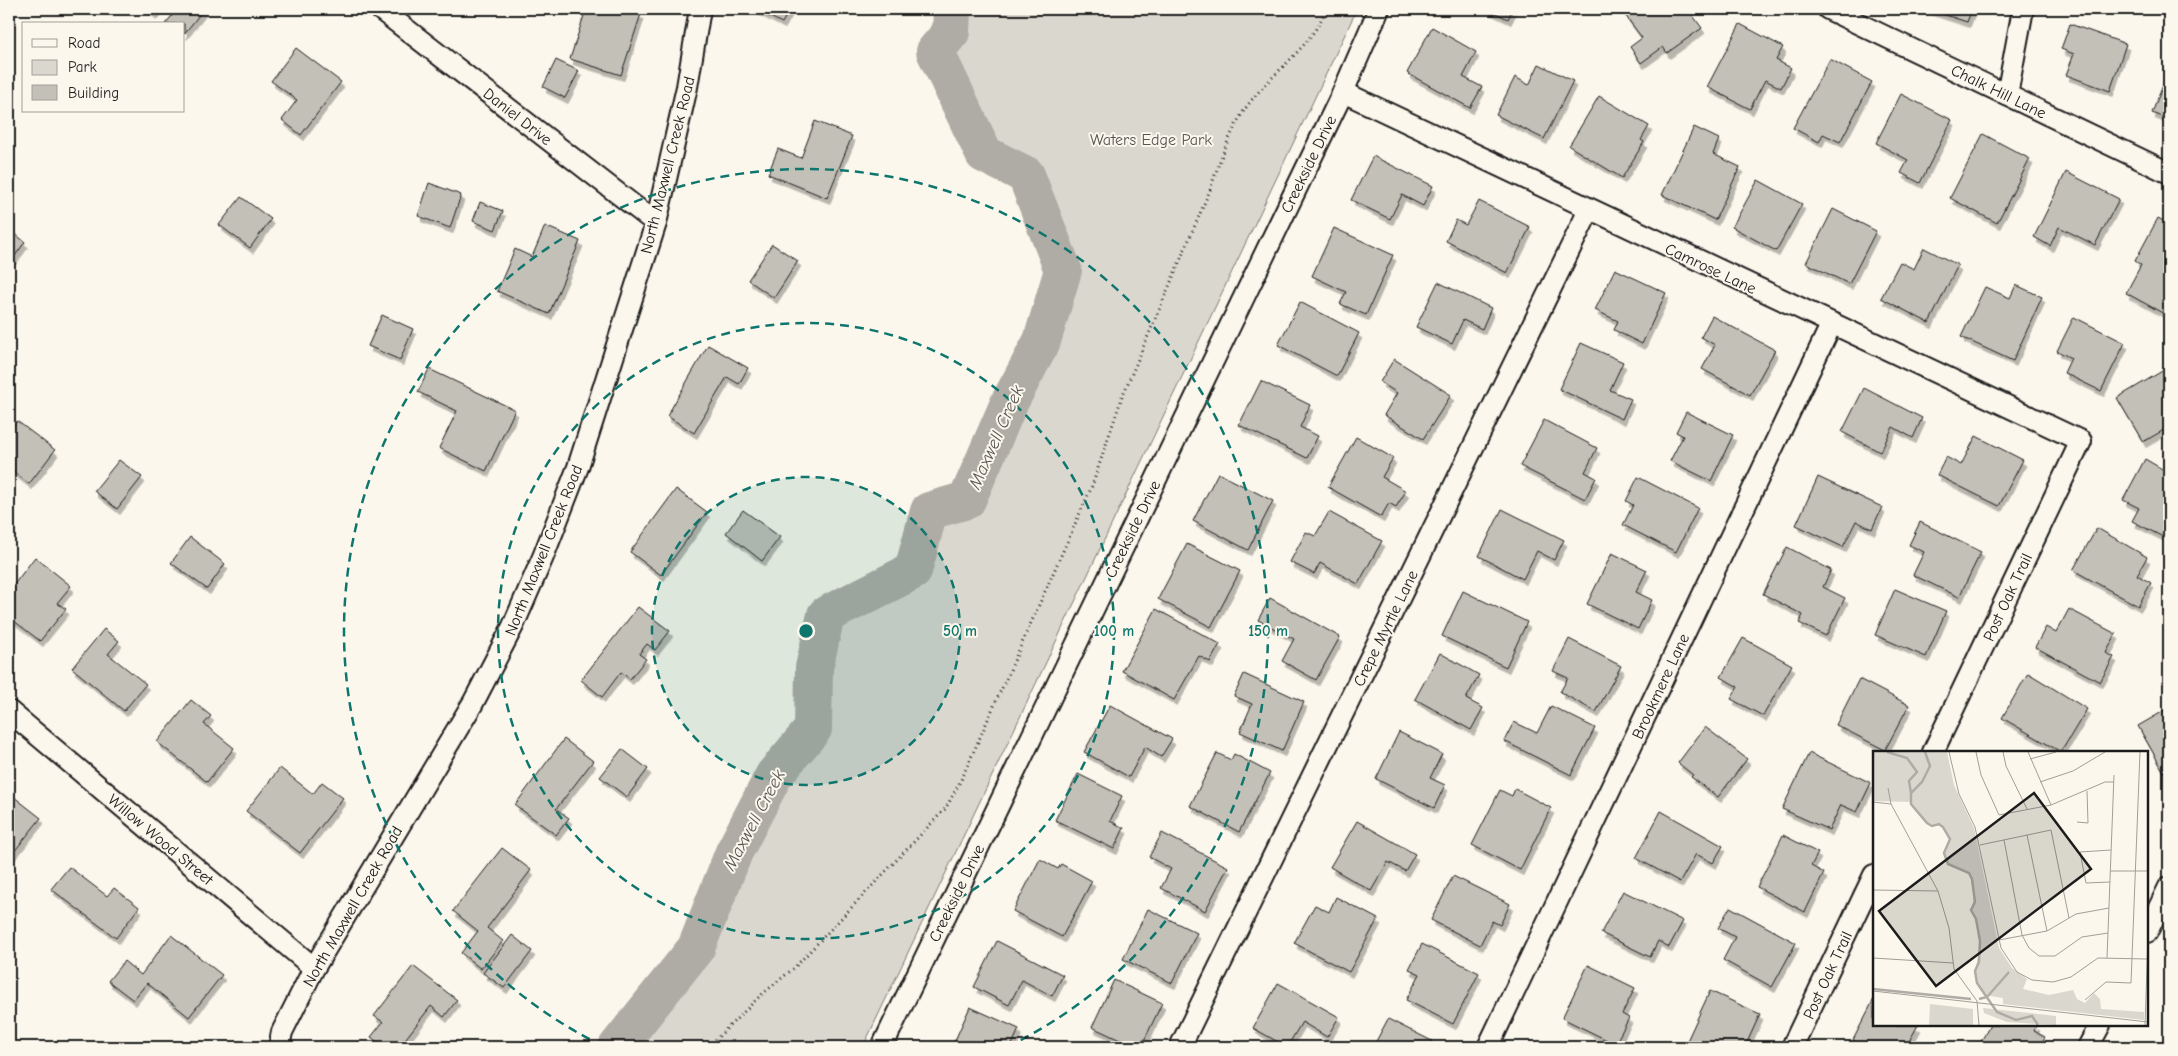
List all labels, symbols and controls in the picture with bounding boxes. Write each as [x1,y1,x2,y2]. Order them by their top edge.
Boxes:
legend [22,22,185,112]
text: Road [68,34,100,52]
text: Park [68,58,97,76]
street label: Chalk Hill Lane [1948,61,2049,123]
street label: North Maxwell Creek Road [637,75,699,256]
text: Building [68,84,119,102]
street label: Daniel Drive [479,84,555,149]
street label: Creekside Drive [1278,113,1340,216]
park label: Waters Edge Park [1090,131,1212,149]
street label: Camrose Lane [1662,240,1759,298]
water label: Maxwell Creek [964,382,1029,493]
street label: North Maxwell Creek Road [501,463,586,638]
street label: Creekside Drive [1102,478,1164,581]
street label: Post Oak Trail [1980,551,2036,644]
street label: Crepe Myrtle Lane [1350,567,1422,689]
centre of rings [797,622,815,640]
text: 50 m [943,622,977,640]
text: 100 m [1094,622,1134,640]
text: 150 m [1248,622,1288,640]
street label: Brookmere Lane [1629,631,1693,742]
inset map [1873,751,2148,1026]
water label: Maxwell Creek [719,766,790,875]
street label: Willow Wood Street [104,791,217,889]
street label: North Maxwell Creek Road [300,823,406,990]
street label: Creekside Drive [926,842,988,945]
street label: Post Oak Trail [1800,929,1856,1022]

